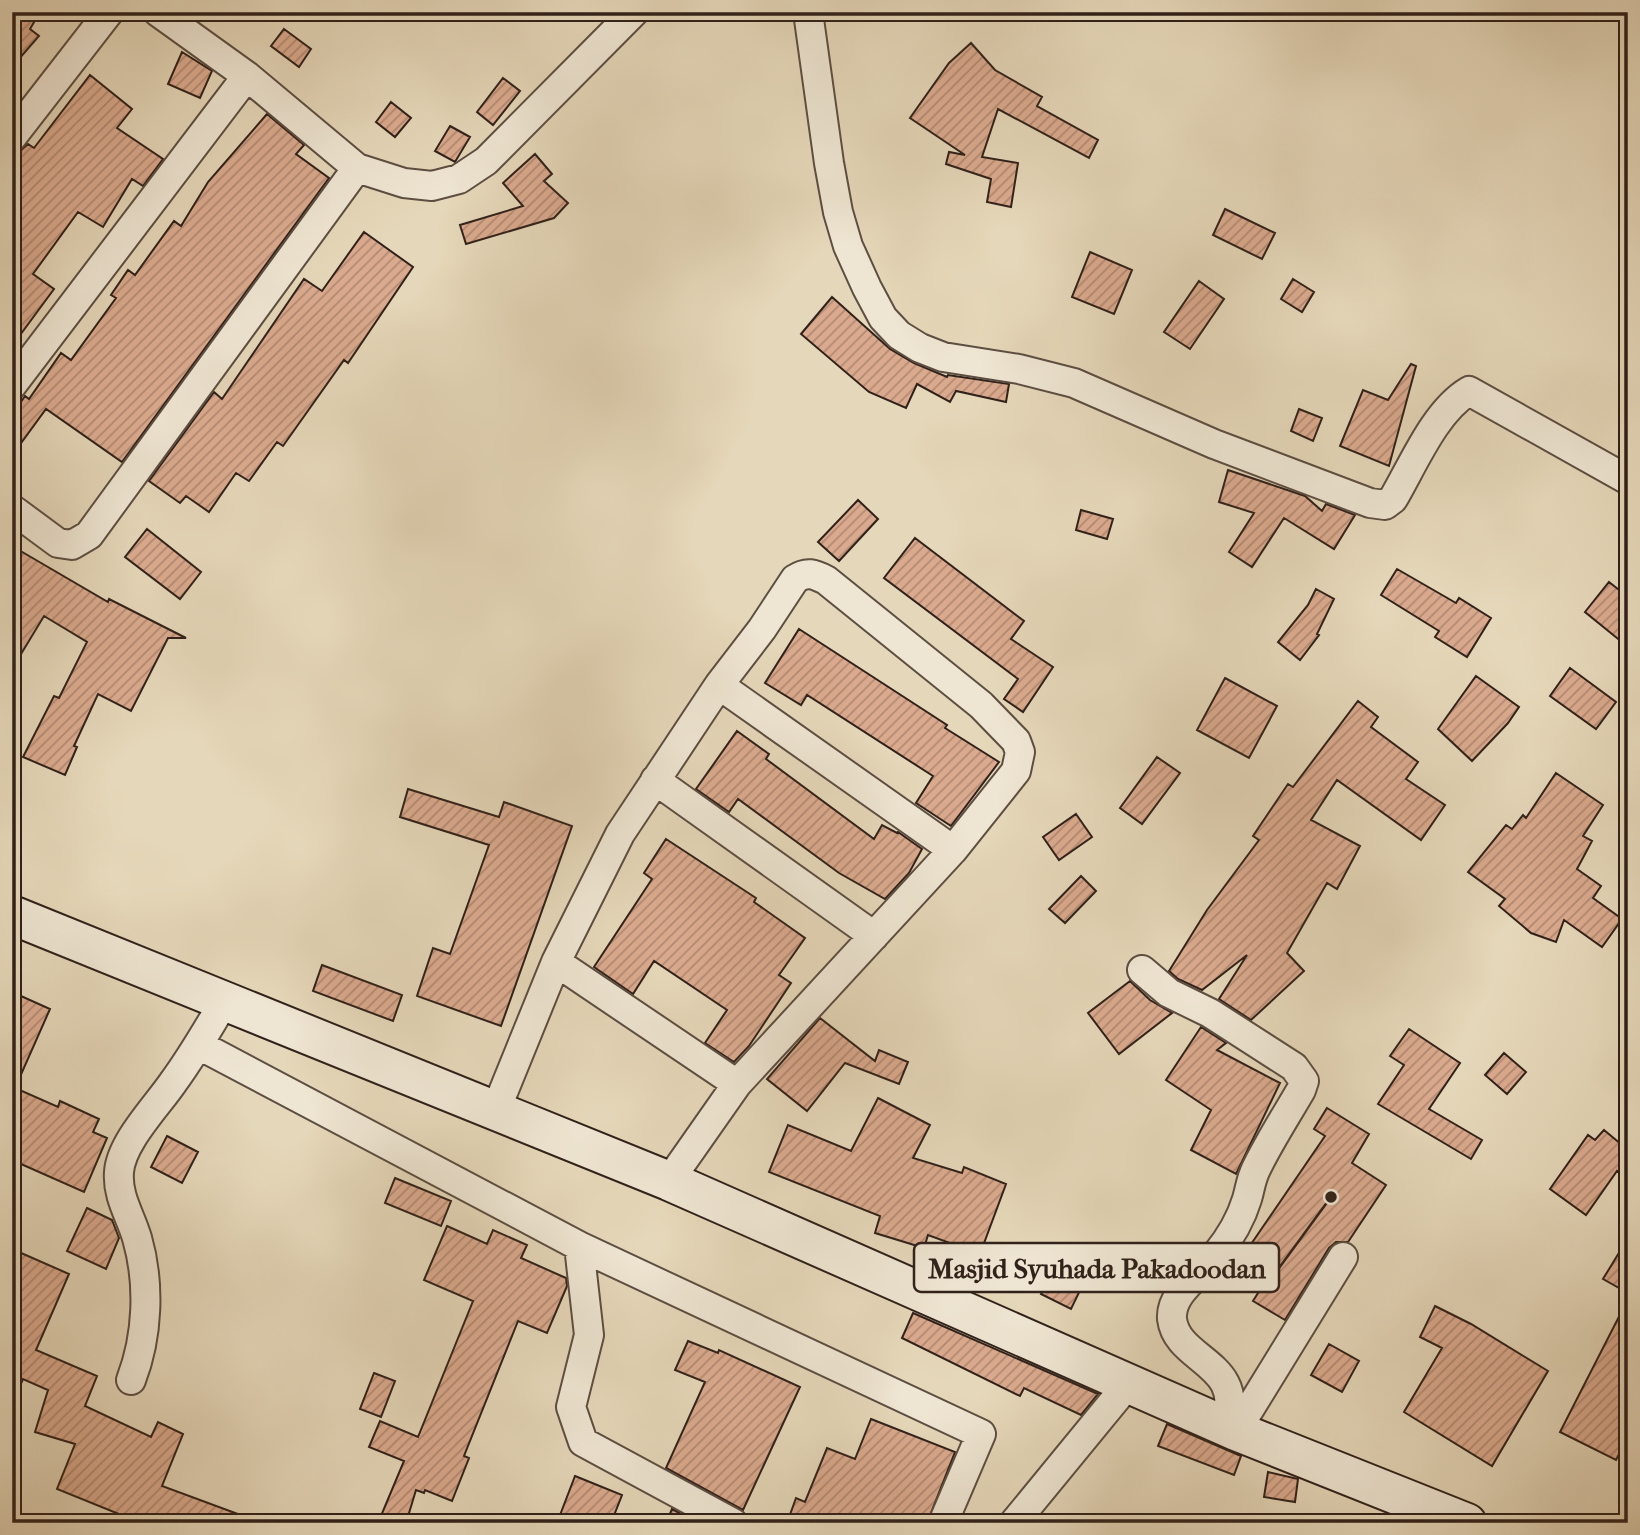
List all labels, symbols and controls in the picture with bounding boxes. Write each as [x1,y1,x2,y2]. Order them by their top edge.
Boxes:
callout: Masjid Syuhada Pakadoodan [914,1243,1279,1292]
text: Masjid Syuhada Pakadoodan [928,1252,1267,1285]

